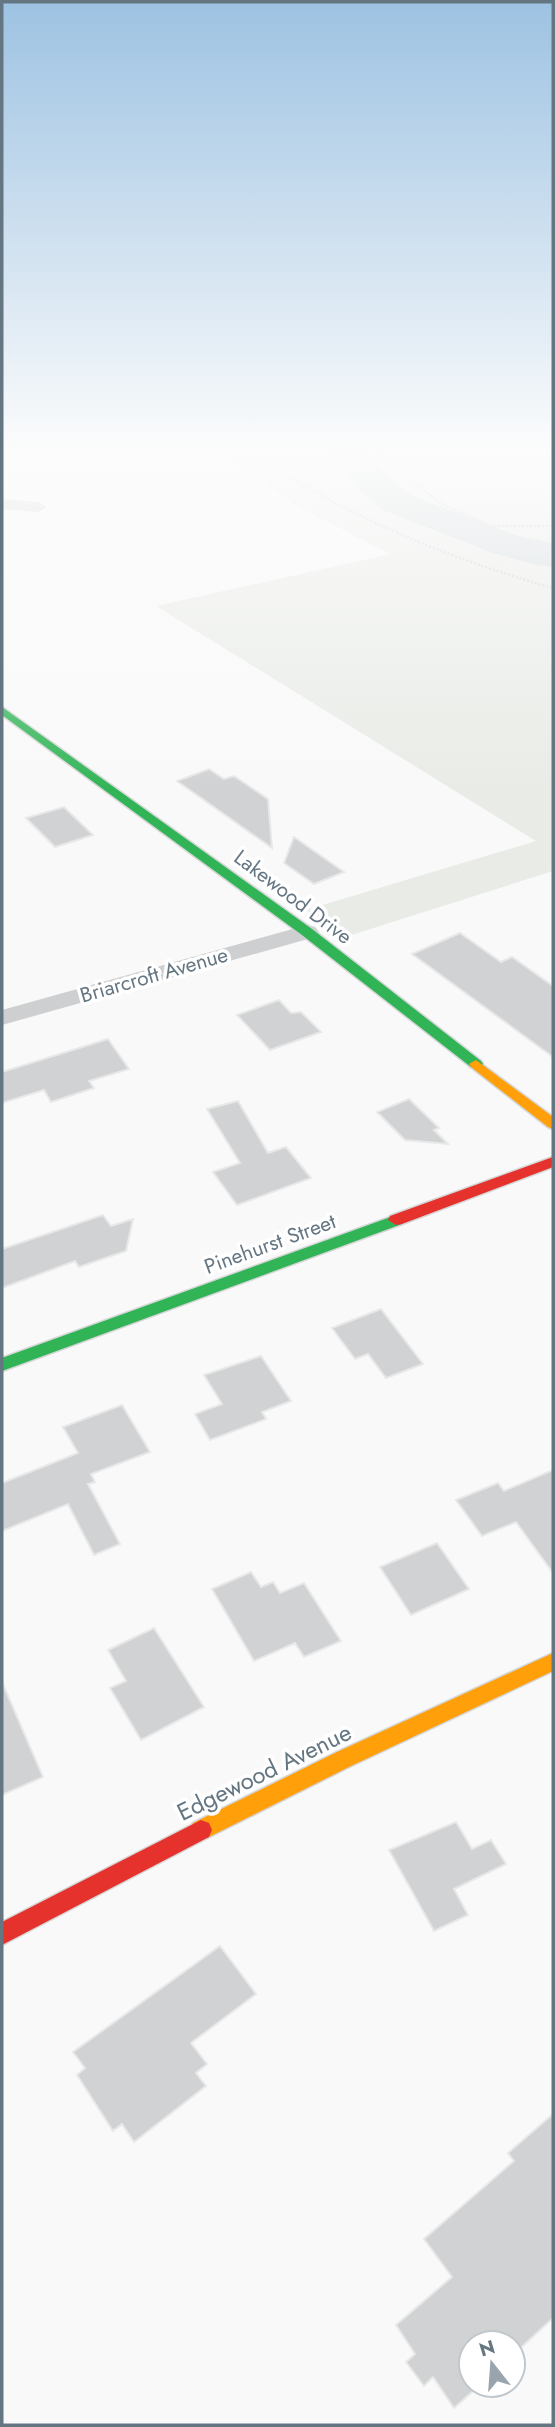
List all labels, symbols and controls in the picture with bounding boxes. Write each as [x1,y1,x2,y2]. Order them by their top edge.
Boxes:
street label: Lakewood Drive [228,843,358,951]
street label: Briarcroft Avenue [77,940,232,1010]
street label: Pinehurst Street [200,1206,340,1282]
street label: Edgewood Avenue [171,1715,357,1829]
north arrow [457,2329,527,2399]
text: N [476,2333,498,2363]

